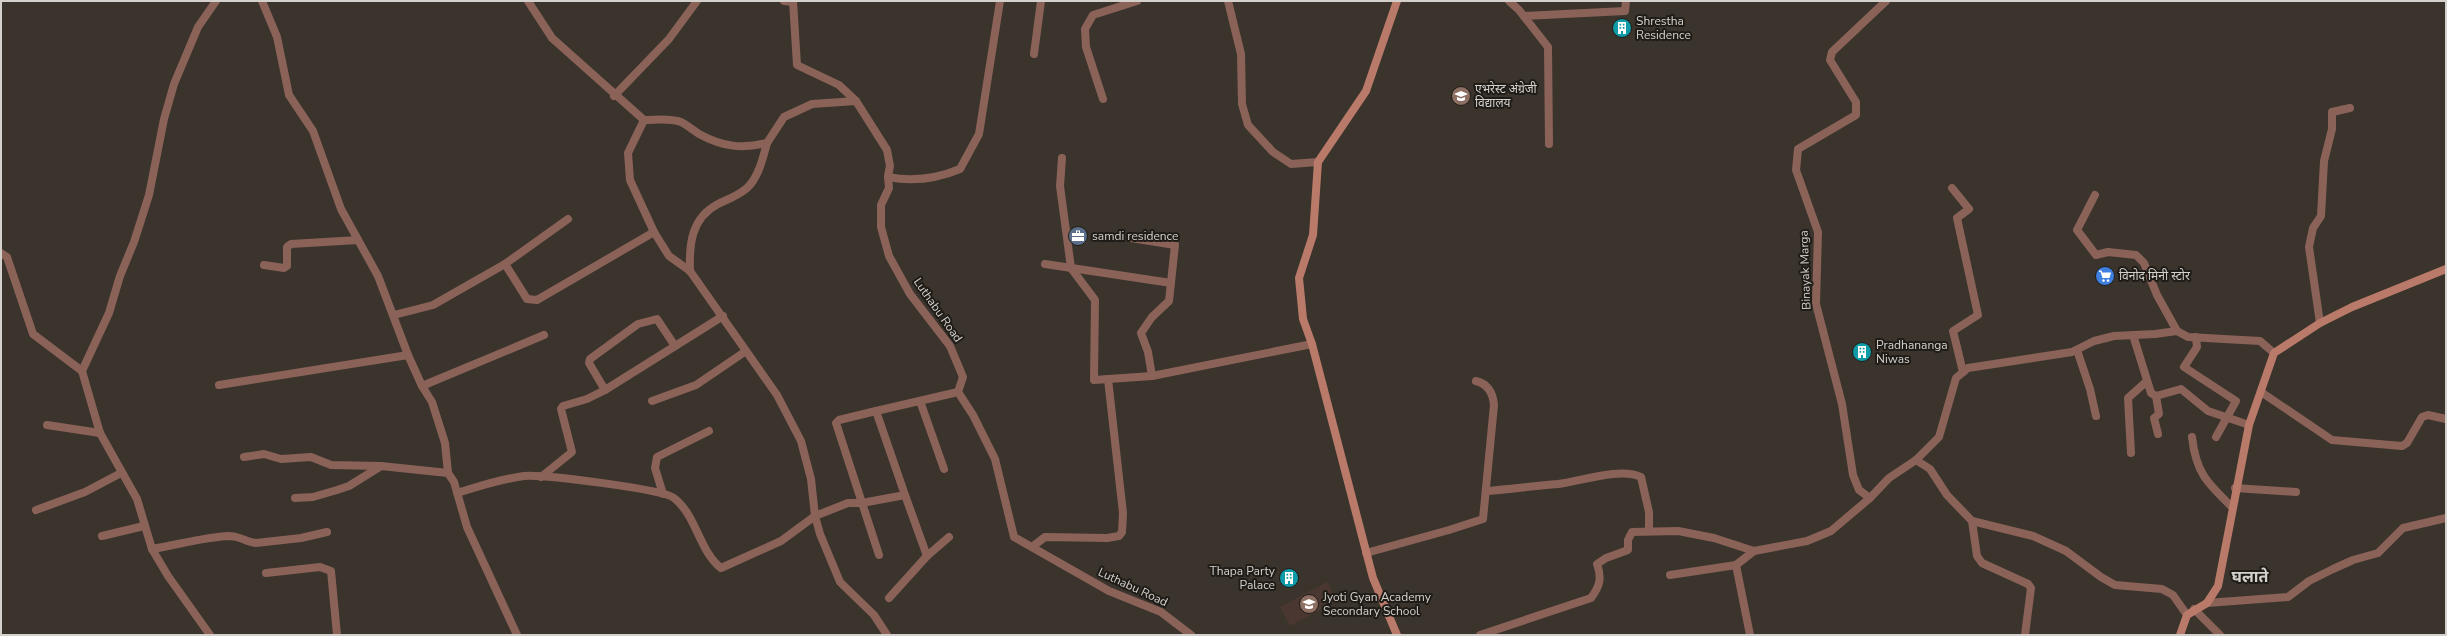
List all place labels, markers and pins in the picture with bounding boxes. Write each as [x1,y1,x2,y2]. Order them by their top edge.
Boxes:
place label: Shrestha Residence [1636,13,1691,43]
building icon: Shrestha Residence [1611,17,1633,39]
place label: एभरेस्ट अंग्रेजी विद्यालय [1475,81,1538,111]
school or university icon: एभरेस्ट अंग्रेजी विद्यालय [1450,85,1472,107]
office icon: samdi residence [1067,225,1089,247]
place label: samdi residence [1092,228,1178,244]
supermarket icon: विनोद मिनी स्टोर [2094,265,2116,287]
place label: विनोद मिनी स्टोर [2119,268,2191,284]
place label: Pradhananga Niwas [1876,337,1948,367]
building icon: Pradhananga Niwas [1851,341,1873,363]
place label: Thapa Party Palace [1209,563,1276,593]
building icon: Thapa Party Palace [1278,567,1300,589]
place label: Jyoti Gyan Academy Secondary School [1322,589,1432,619]
school or university icon: Jyoti Gyan Academy Secondary School [1298,593,1320,615]

